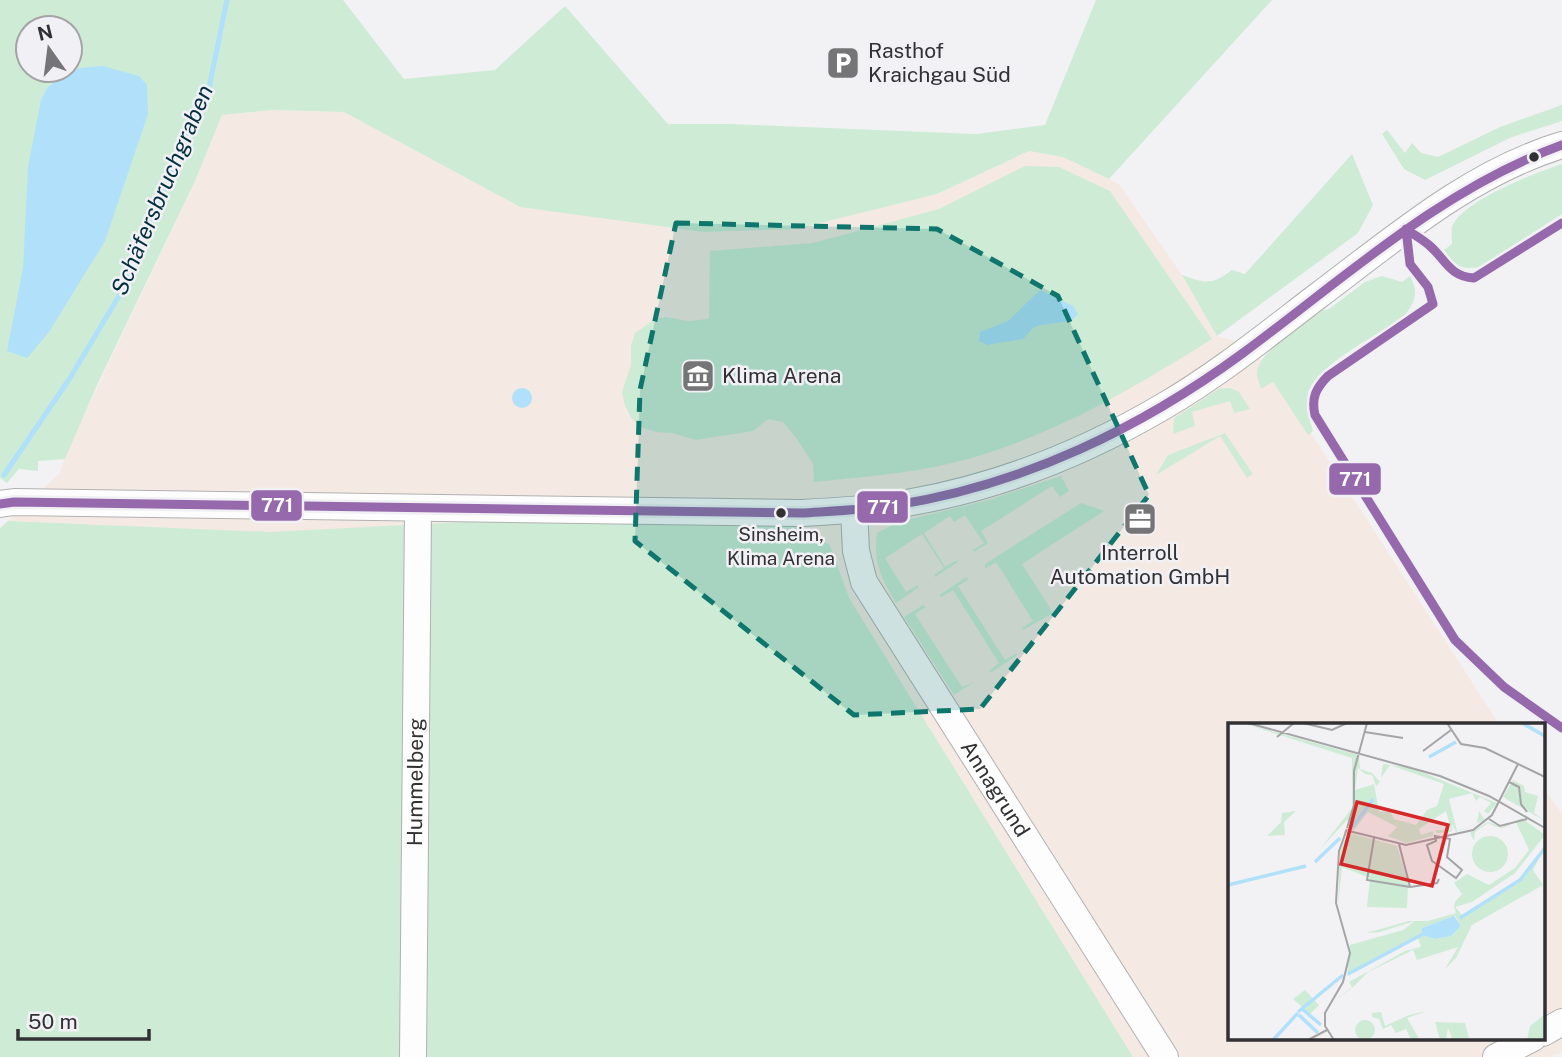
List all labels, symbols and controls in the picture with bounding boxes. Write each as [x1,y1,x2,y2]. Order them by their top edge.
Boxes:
north arrow [14,14,84,84]
text: N [35,20,55,45]
place label: Rasthof Kraichgau Süd [868,38,1011,87]
parking icon: Rasthof Kraichgau Süd [824,44,862,82]
water label: Schäfersbruchgraben [105,81,218,299]
unlabelled marker [1527,150,1541,164]
museum icon: Klima Arena [679,357,717,395]
place label: Klima Arena [722,363,841,388]
line badge: 771 [1328,462,1382,496]
text: 771 [1339,468,1371,490]
line badge: 771 [250,489,303,522]
line badge: 771 [856,490,909,524]
text: 771 [261,494,293,516]
text: 771 [867,496,899,518]
office icon: Interroll Automation GmbH [1121,500,1159,538]
marker: Sinsheim, Klima Arena [774,506,788,520]
place label: Sinsheim, Klima Arena [727,523,835,569]
place label: Interroll Automation GmbH [1050,540,1230,589]
street label: Hummelberg [402,718,428,846]
inset map [1228,723,1544,1040]
street label: Annagrund [956,736,1035,841]
scale bar [18,998,149,1042]
text: 50 m [28,1009,78,1034]

